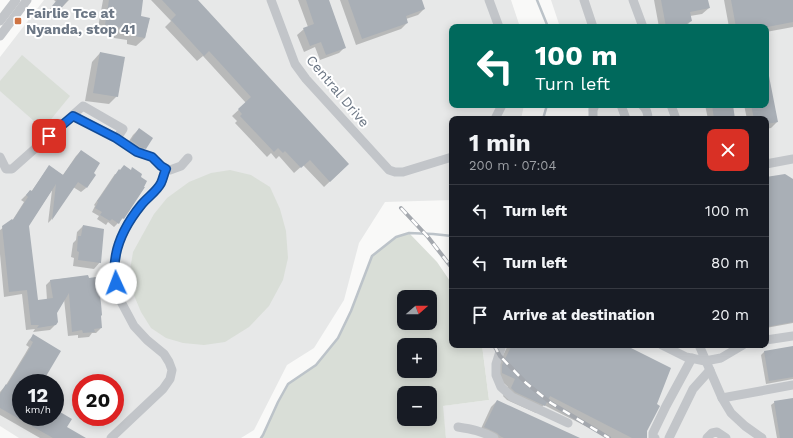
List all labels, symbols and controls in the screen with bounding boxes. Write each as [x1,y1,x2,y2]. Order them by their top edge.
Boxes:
place label: Fairlie Tce at Nyanda, stop 41 [26,5,136,37]
marker: Fairlie Tce at Nyanda, stop 41 [13,16,23,26]
text: 100 m [535,39,618,72]
icon: left [469,40,521,92]
street label: Central Drive [303,52,373,130]
text: Turn left [535,73,610,94]
pin [32,119,66,153]
icon: arrive [38,125,60,147]
text: 1 min [469,129,531,157]
button: close [707,129,749,171]
text: 200 m · 07:04 [469,158,556,173]
icon: left [469,200,491,222]
text: Turn left [503,202,567,220]
text: 100 m [705,202,749,220]
icon: left [469,252,491,274]
text: Turn left [503,254,567,272]
text: 80 m [711,254,749,272]
position arrow [95,262,137,304]
north arrow [397,290,437,330]
map controls [397,290,437,426]
icon: arrive [469,304,491,326]
text: Arrive at destination [503,306,655,324]
text: 20 m [712,306,749,324]
button: + [397,338,437,378]
speed limit sign: 20 [72,374,124,426]
text: 12 [28,383,48,407]
button: − [397,386,437,426]
text: km/h [25,404,51,415]

